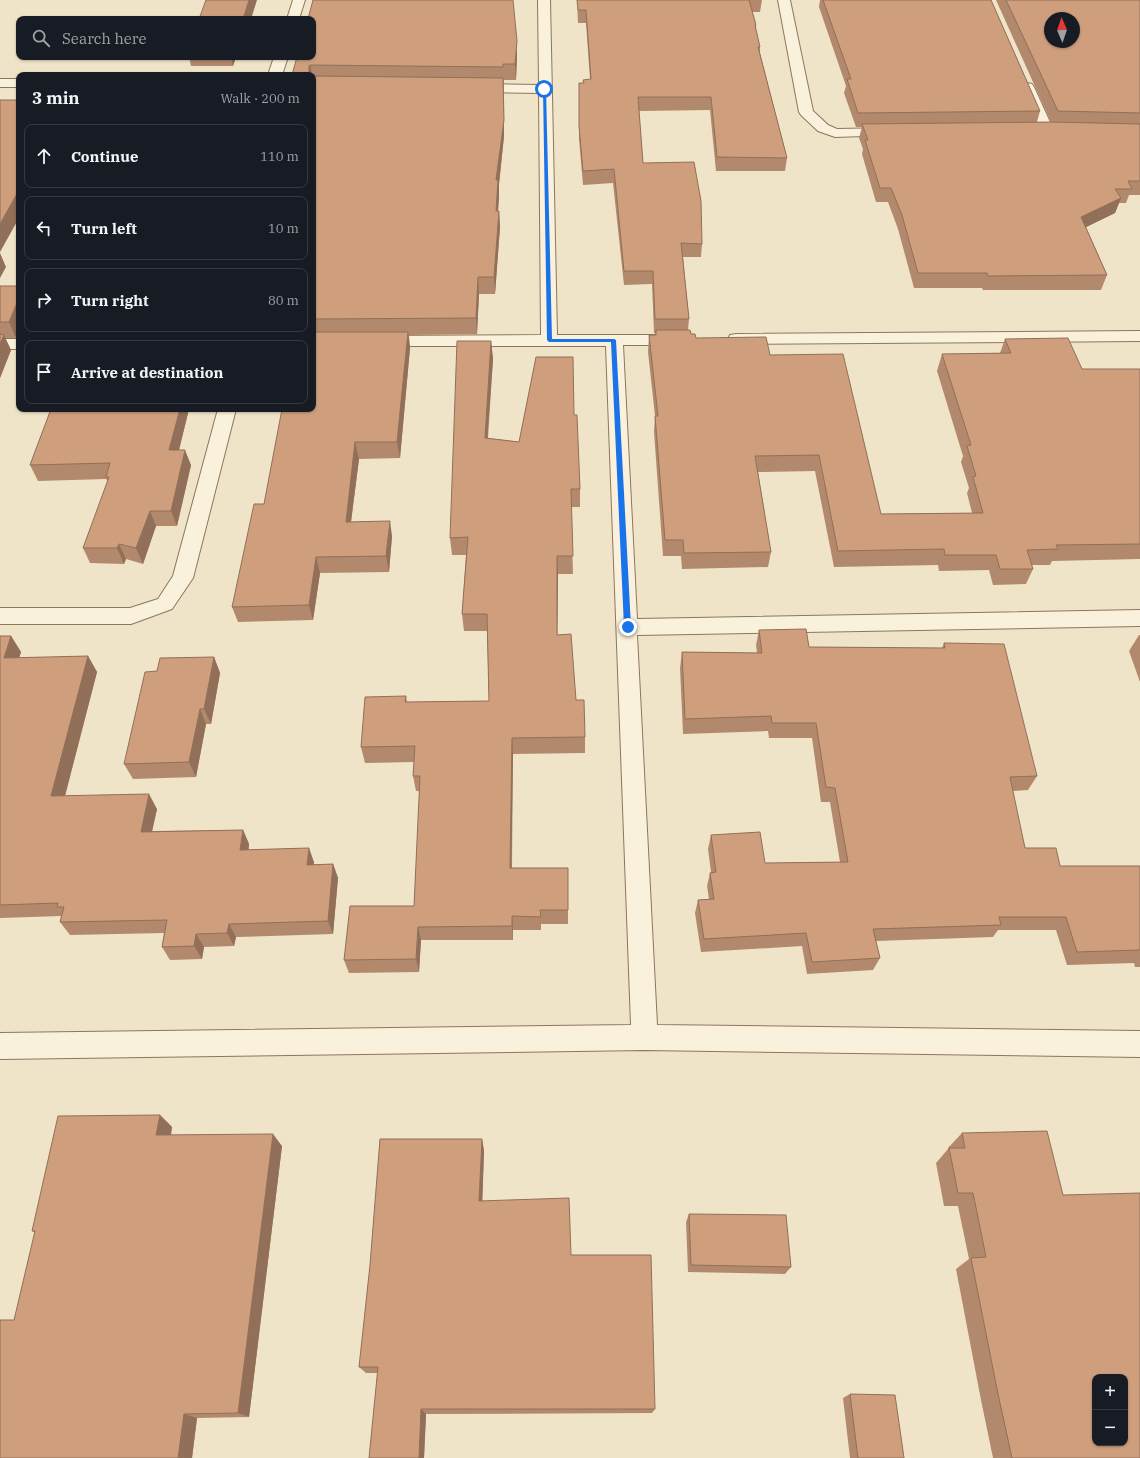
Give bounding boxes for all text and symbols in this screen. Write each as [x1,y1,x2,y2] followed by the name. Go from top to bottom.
[1044,12,1080,48] north arrow
[16,16,316,60] search box
[30,27,52,49] icon: search
[62,29,147,48] text: Search here
[535,80,553,98] route start
[32,87,80,109] text: 3 min
[221,90,300,107] text: Walk · 200 m
[33,145,55,167] icon: ahead
[71,147,138,166] text: Continue
[260,148,299,165] text: 110 m
[33,217,55,239] icon: left
[71,219,137,238] text: Turn left
[268,220,299,237] text: 10 m
[33,289,55,311] icon: right
[71,291,149,310] text: Turn right
[268,292,299,309] text: 80 m
[33,361,55,383] icon: arrive
[71,363,223,382] text: Arrive at destination
[619,618,637,636] route end
[1092,1374,1128,1446] map controls
[1092,1374,1128,1410] button: +
[1092,1410,1128,1446] button: −

